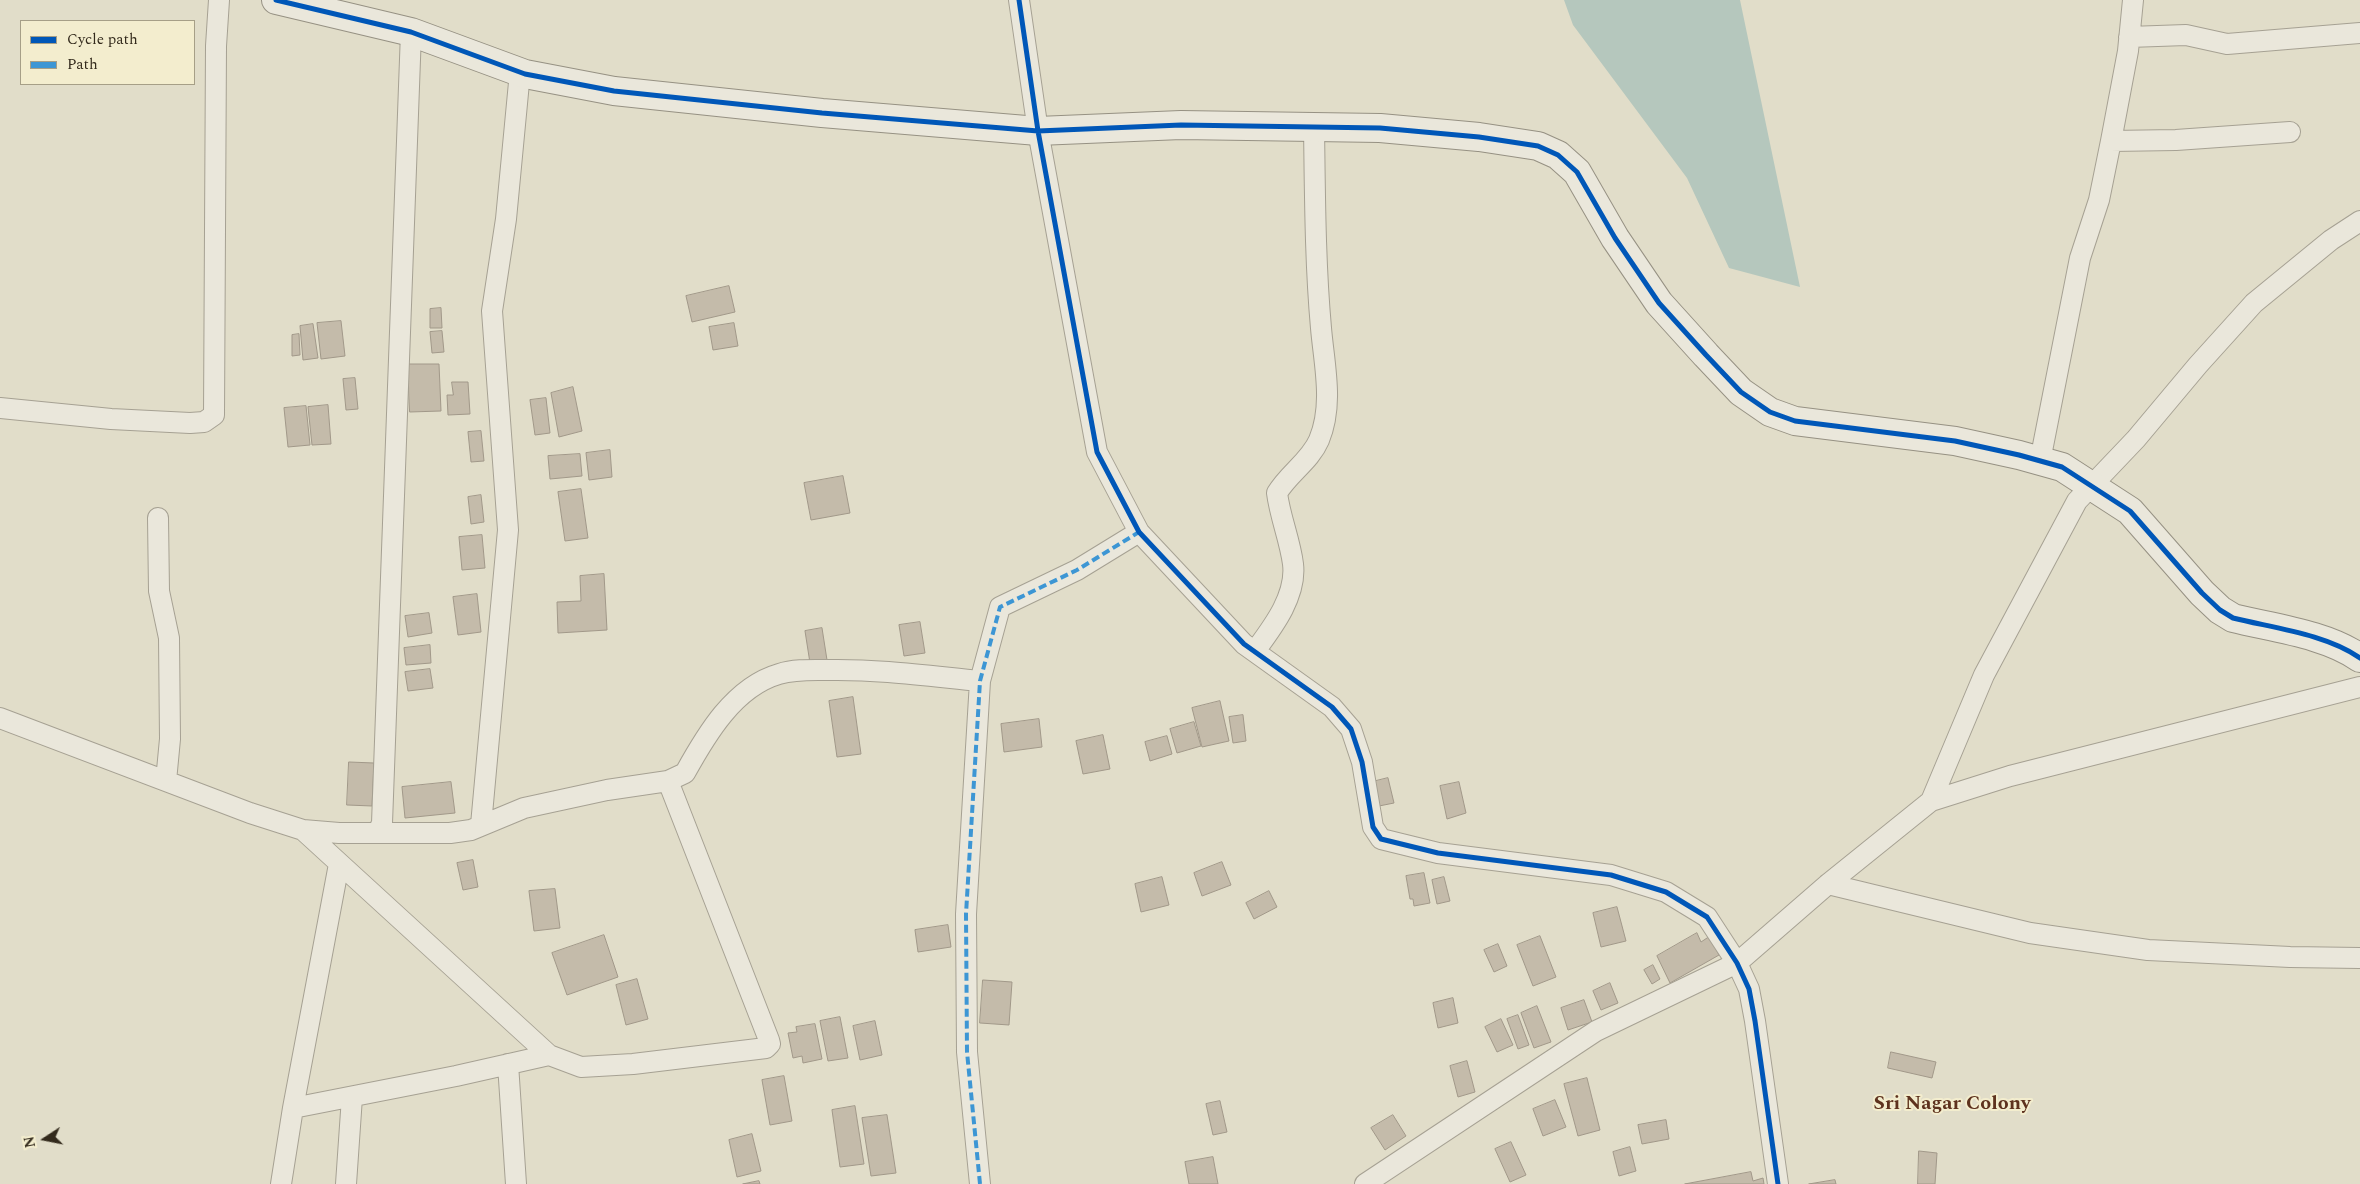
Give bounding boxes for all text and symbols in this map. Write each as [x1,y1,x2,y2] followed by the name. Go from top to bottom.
[20,20,195,85] legend
[67,28,138,51] text: Cycle path
[67,53,98,76] text: Path
[1873,1093,2031,1117] district label: Sri Nagar Colony
[20,1114,70,1164] north arrow
[18,1134,41,1150] text: N

